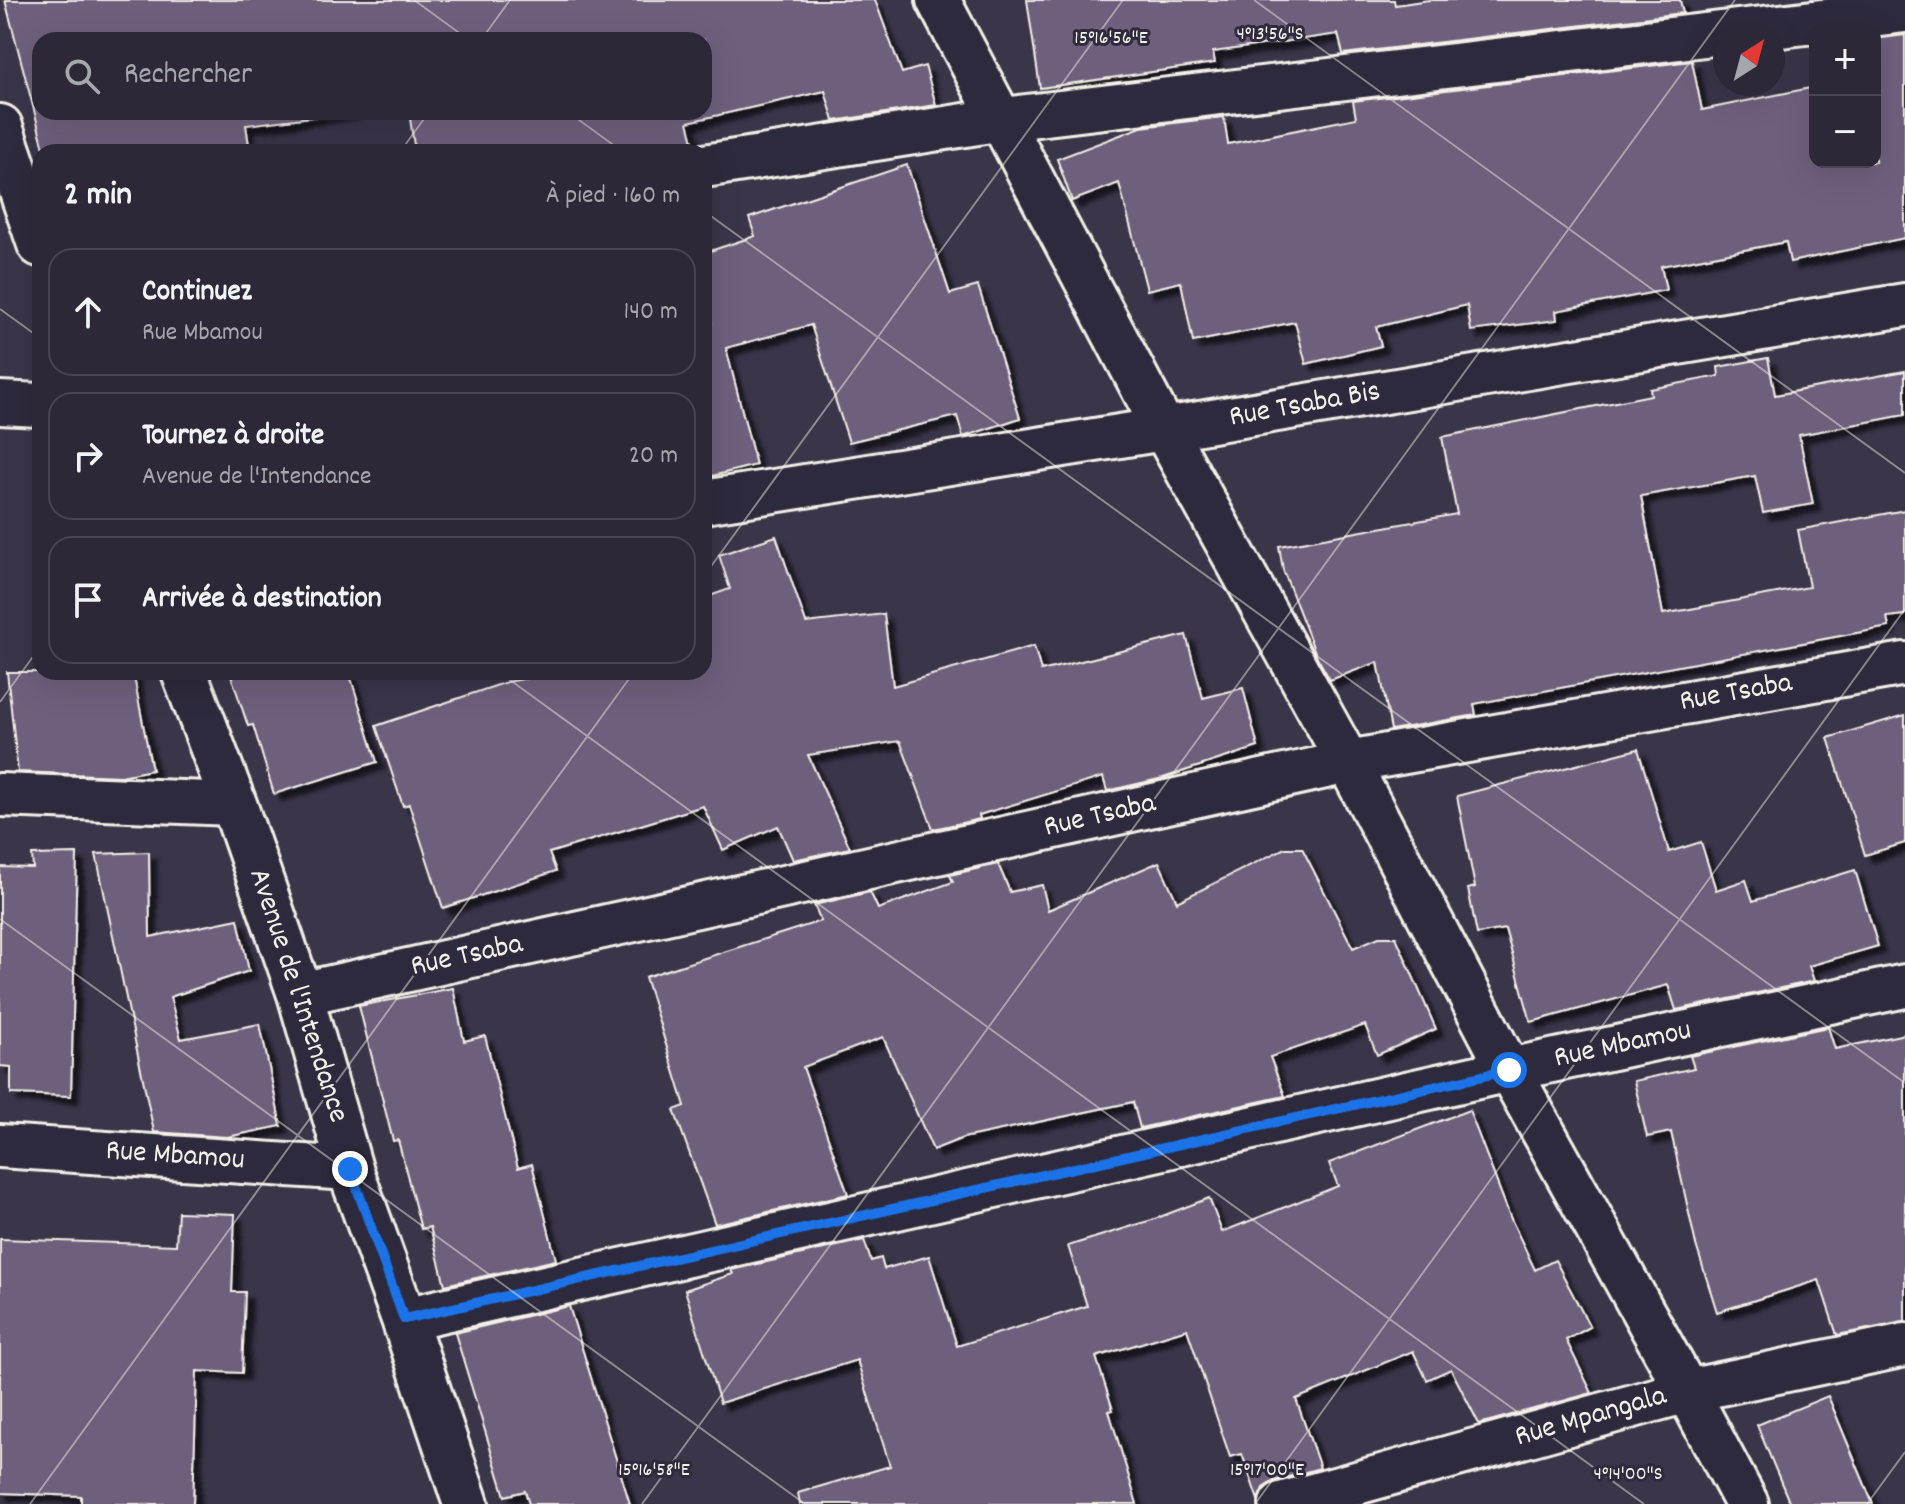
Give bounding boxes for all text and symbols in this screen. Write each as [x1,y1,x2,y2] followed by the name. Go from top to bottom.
[1237,21,1303,49] text: 4°13'56"S
[1713,24,1785,96] north arrow
[1809,24,1881,168] map controls
[1809,24,1881,96] button: +
[1074,25,1148,53] text: 15°16'56"E
[32,32,712,120] search box
[60,54,104,98] icon: search
[124,55,252,98] text: Rechercher
[1809,96,1881,168] button: −
[64,172,132,221] text: 2 min
[546,178,680,215] text: À pied · 160 m
[142,272,252,315] text: Continuez
[66,290,110,334] icon: ahead
[624,294,678,331] text: 140 m
[142,315,263,352] text: Rue Mbamou
[1226,372,1384,440] street label: Rue Tsaba Bis
[142,416,324,459] text: Tournez à droite
[66,434,110,478] icon: right
[629,438,678,475] text: 20 m
[142,459,371,496] text: Avenue de l'Intendance
[66,578,110,622] icon: arrive
[142,579,382,622] text: Arrivée à destination
[1676,663,1796,725] street label: Rue Tsaba
[1040,783,1161,851] street label: Rue Tsaba
[236,863,358,1129] street label: Avenue de l'Intendance
[407,924,528,990] street label: Rue Tsaba
[1550,1011,1696,1081] street label: Rue Mbamou
[1491,1052,1527,1088] route start
[104,1131,246,1183] street label: Rue Mbamou
[332,1151,368,1187] route end
[1510,1376,1672,1460] street label: Rue Mpangala
[618,1457,690,1485] text: 15°16'58"E
[1230,1457,1304,1485] text: 15°17'00"E
[1593,1461,1663,1489] text: 4°14'00"S

